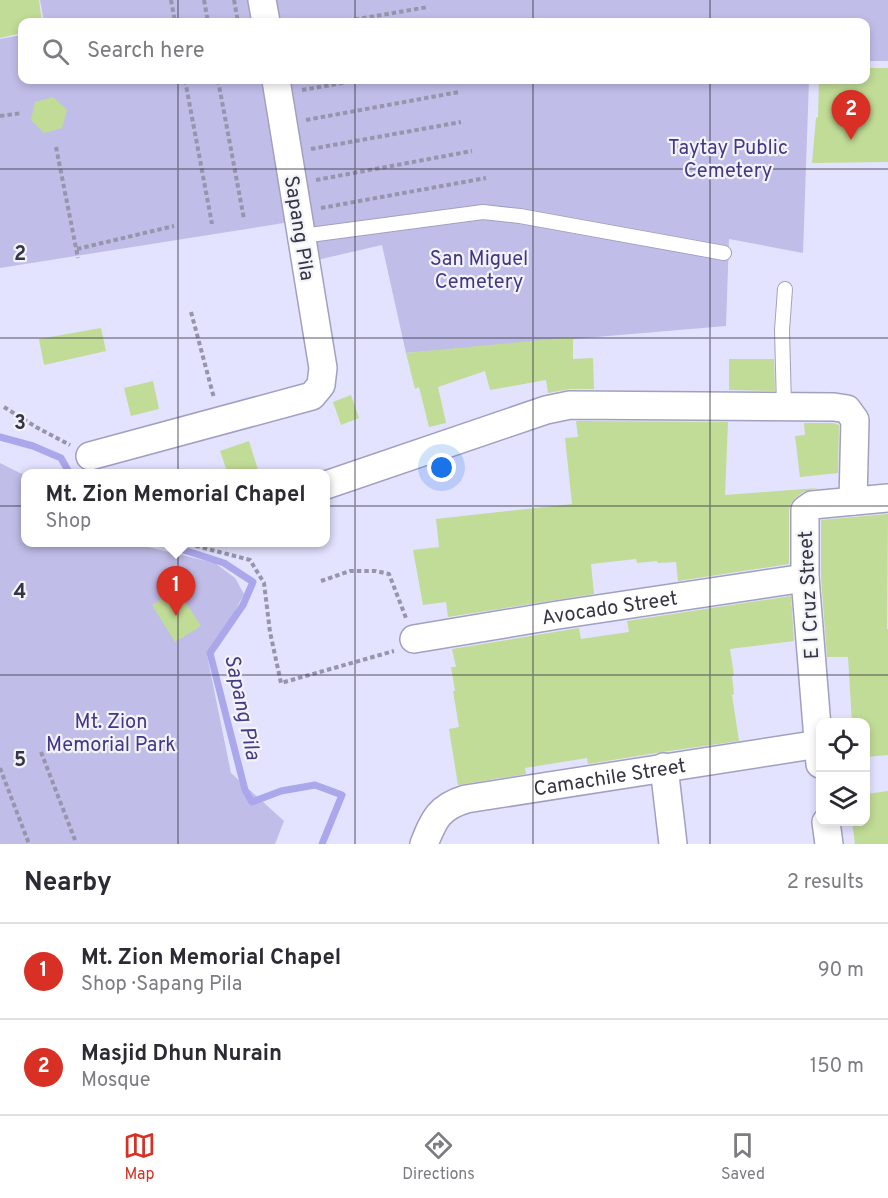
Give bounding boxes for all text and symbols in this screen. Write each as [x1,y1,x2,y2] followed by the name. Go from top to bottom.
[18,18,870,84] search box
[39,35,72,68] icon: search
[87,38,205,65] text: Search here
[832,90,870,140] pin: 2
[668,136,788,185] park label: Taytay Public Cemetery
[277,174,319,283] street label: Sapang Pila
[14,242,26,268] text: 2
[430,247,528,296] park label: San Miguel Cemetery
[14,411,26,437] text: 3
[427,453,456,482] your location
[21,469,330,547] popup
[45,482,306,509] text: Mt. Zion Memorial Chapel
[45,509,91,535] text: Shop
[794,530,826,660] street label: E I Cruz Street
[156,566,195,616] pin: 1
[14,580,26,606] text: 4
[540,586,679,633] street label: Avocado Street
[217,652,266,763] water label: Sapang Pila
[46,710,176,759] park label: Mt. Zion Memorial Park
[816,718,870,826] map controls
[816,718,870,772] button: locate
[14,748,26,774] text: 5
[532,754,688,803] street label: Camachile Street
[816,772,870,826] button: layers
[24,867,112,900] text: Nearby
[787,870,864,896] text: 2 results
[81,945,341,972] text: Mt. Zion Memorial Chapel
[40,958,48,984] text: 1
[818,958,864,984] text: 90 m
[81,972,242,998] text: Shop · Sapang Pila
[81,1041,282,1068] text: Masjid Dhun Nurain
[37,1054,50,1080] text: 2
[810,1054,864,1080] text: 150 m
[81,1068,150,1094] text: Mosque
[123,1129,156,1185] tab: Map
[402,1129,475,1185] tab: Directions
[721,1129,765,1185] tab: Saved

